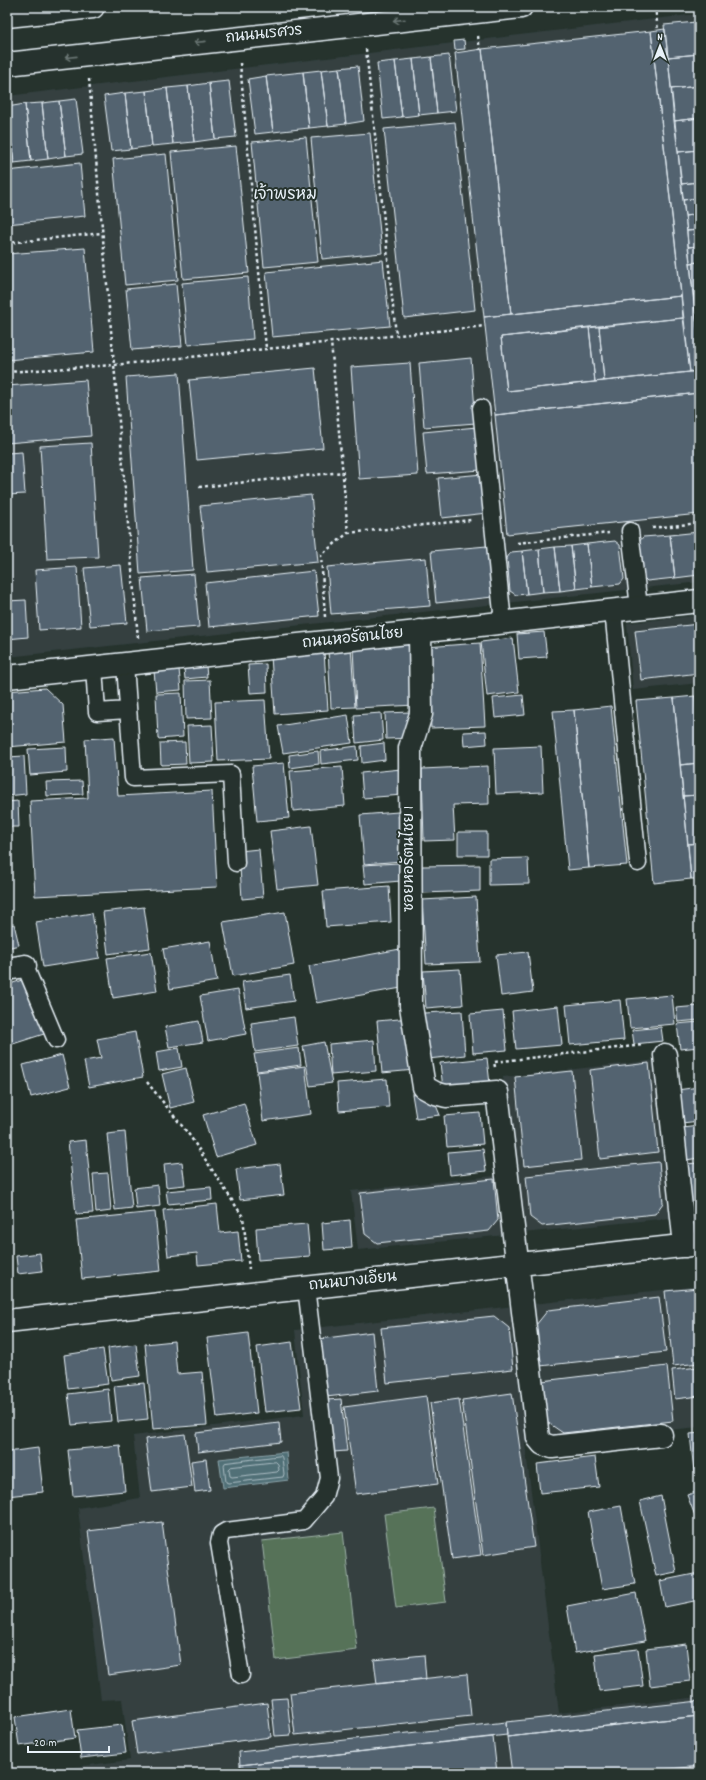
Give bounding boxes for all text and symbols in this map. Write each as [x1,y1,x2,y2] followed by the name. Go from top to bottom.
[393,17,406,24] one-way arrow
[224,20,304,50] street label: ถนนนเรศวร
[640,26,680,66] north arrow
[657,30,663,46] text: N
[194,39,207,46] one-way arrow
[65,53,78,60] one-way arrow
[253,183,317,207] district label: เจ้าพรหม
[301,622,405,655] street label: ถนนหอรัตนไชย
[398,806,421,912] street label: ซอยหอรัตนไชย 1
[308,1266,398,1298] street label: ถนนบางเอียน
[28,1728,109,1754] scale bar
[34,1735,57,1752] text: 20 m

